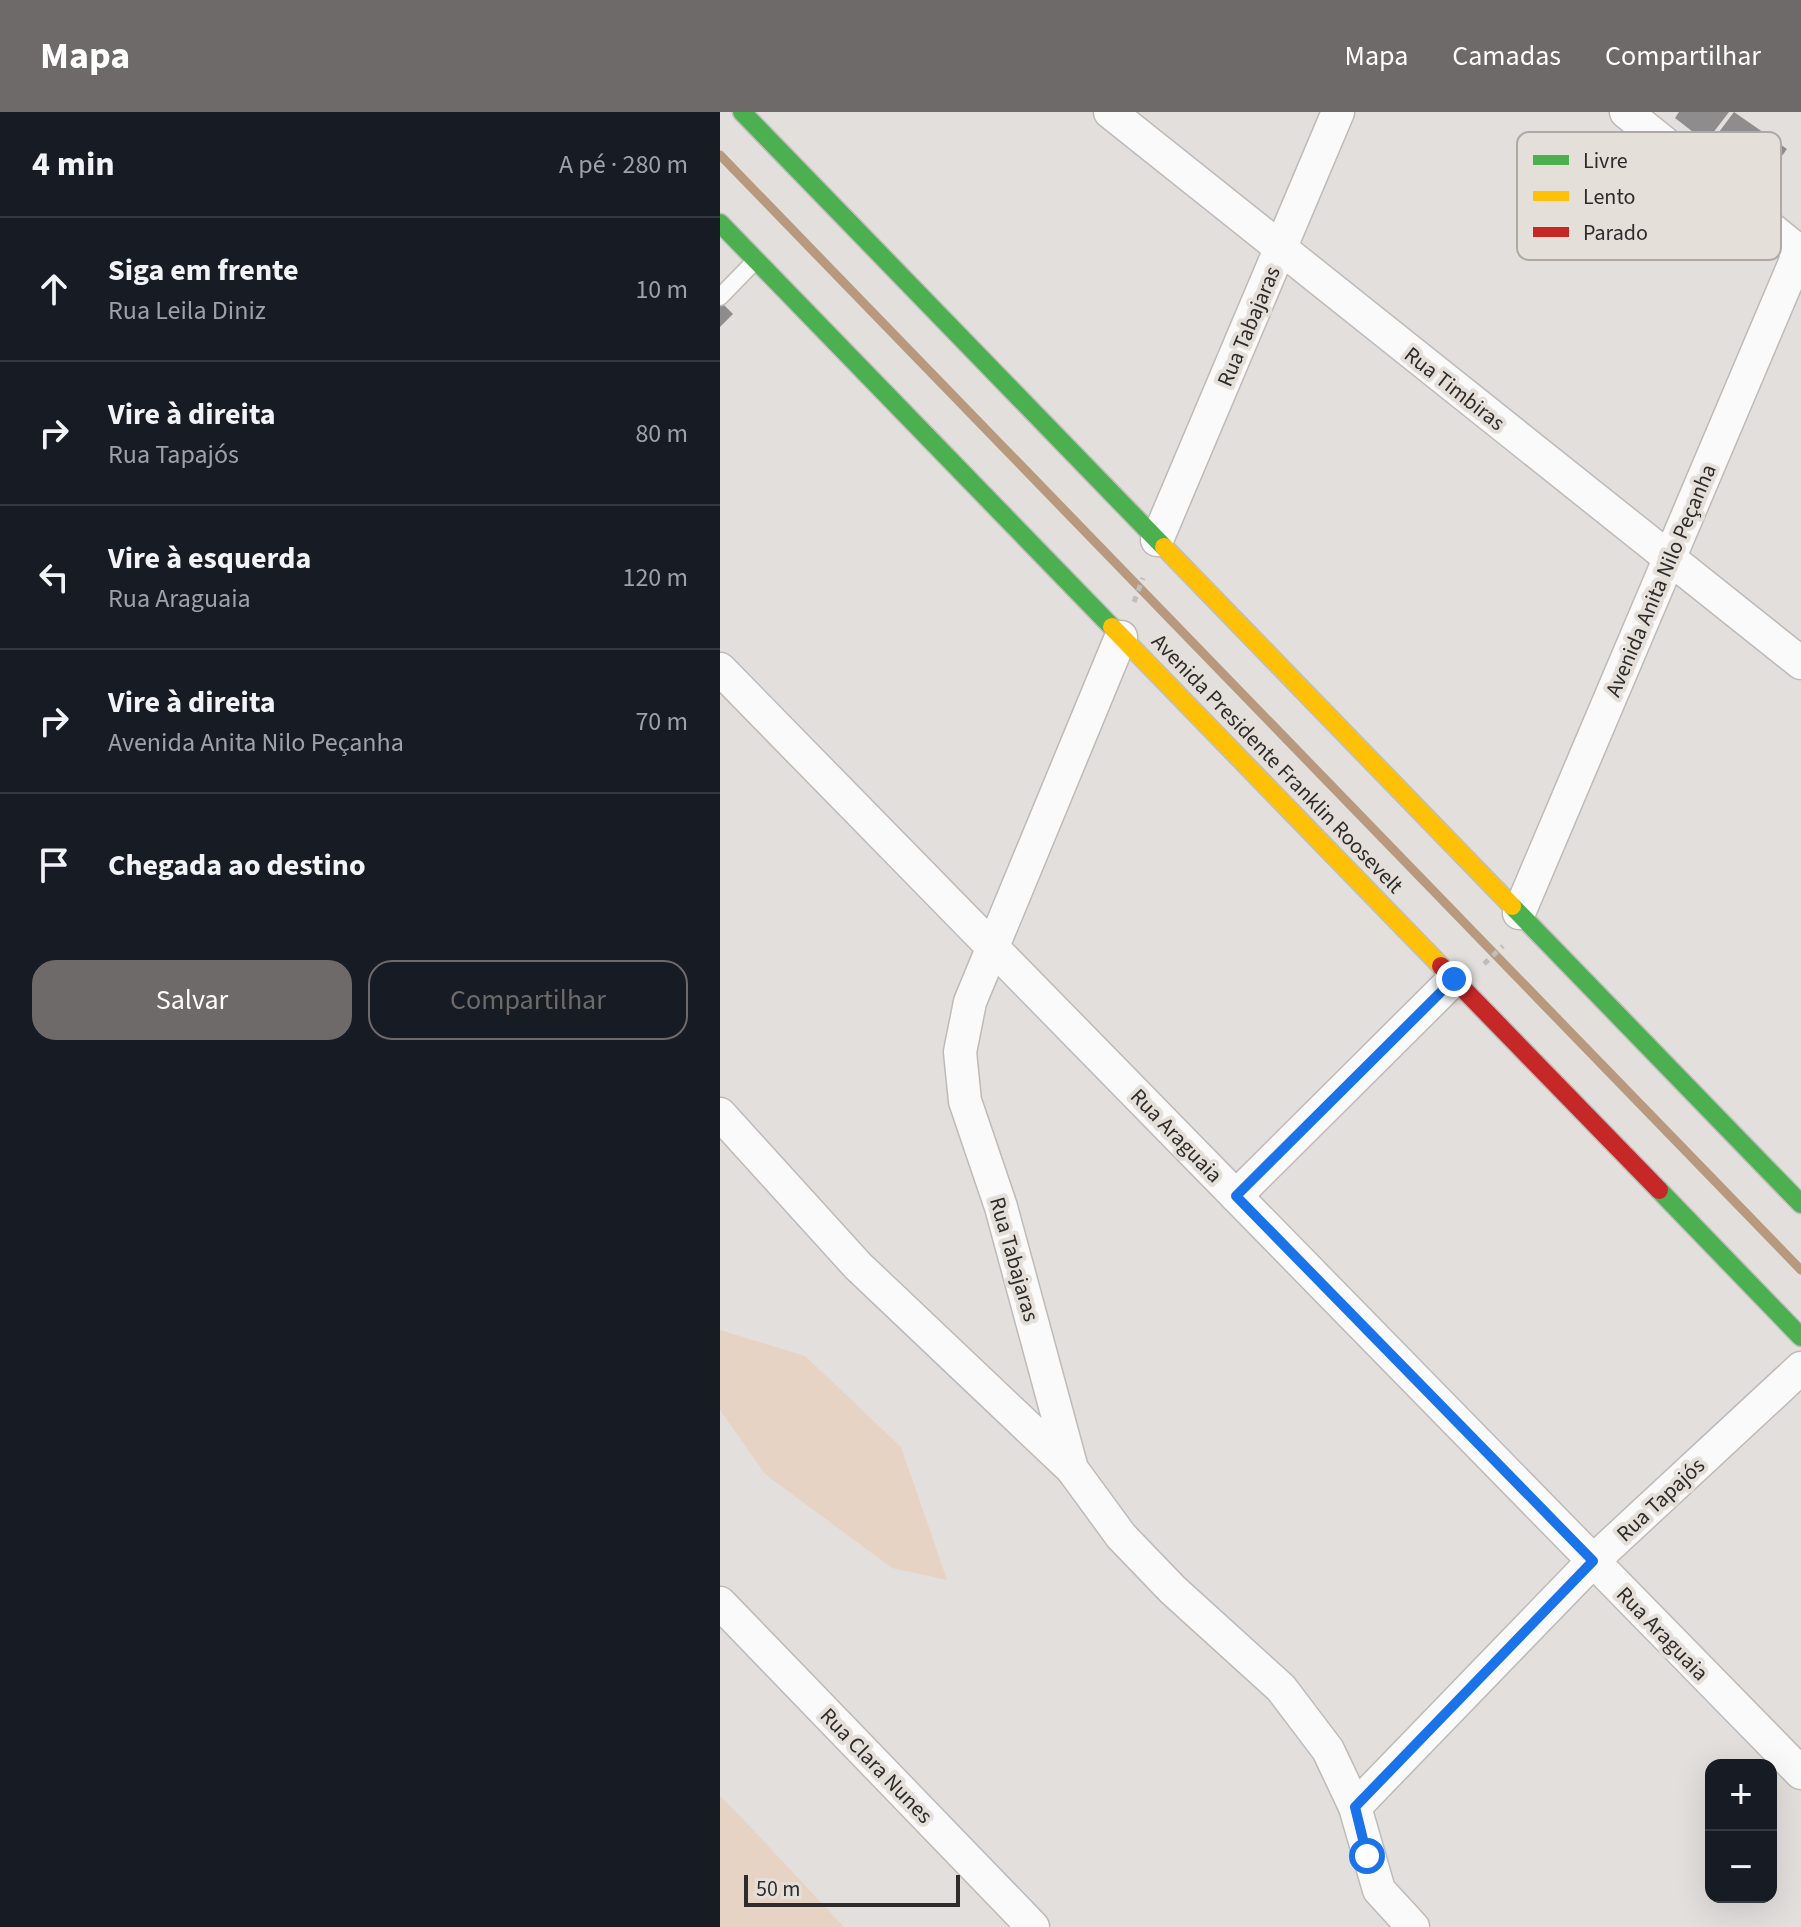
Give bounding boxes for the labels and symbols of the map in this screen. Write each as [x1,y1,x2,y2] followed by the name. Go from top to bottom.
[1517,132,1781,260] legend
[1583,145,1628,177] text: Livre
[1583,181,1635,213] text: Lento
[1583,217,1648,249] text: Parado
[1209,261,1289,392] street label: Rua Tabajaras
[1397,339,1512,438] street label: Rua Timbiras
[1597,459,1725,702] street label: Avenida Anita Nilo Peçanha
[1144,626,1411,901] street label: Avenida Presidente Franklin Roosevelt
[1436,961,1472,997] route end
[1123,1081,1230,1190] street label: Rua Araguaia
[981,1193,1047,1325] street label: Rua Tabajaras
[1609,1450,1712,1549] street label: Rua Tapajós
[1609,1579,1716,1688] street label: Rua Araguaia
[813,1701,940,1831] street label: Rua Clara Nunes
[1349,1838,1385,1874] route start
[744,1871,960,1907] scale bar

